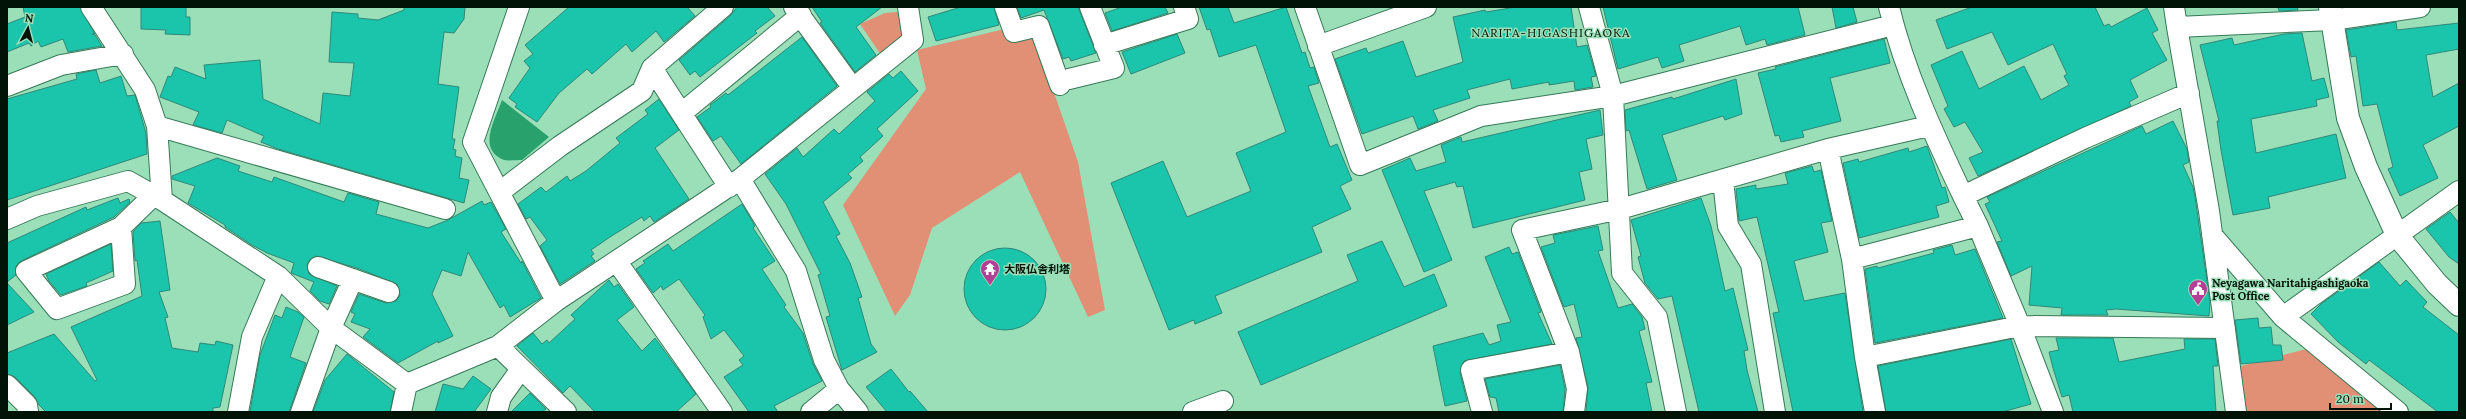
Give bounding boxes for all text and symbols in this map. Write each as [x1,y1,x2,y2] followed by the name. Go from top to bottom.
[8,8,48,48] north arrow
[24,11,35,26] text: N
[1471,25,1631,40] district label: NARITA-HIGASHIGAOKA
[979,258,1001,286] temple icon: 大阪仏舎利塔
[1004,262,1070,276] place label: 大阪仏舎利塔
[2212,276,2369,303] place label: Neyagawa Naritahigashigaoka Post Office
[2187,278,2209,306] public building icon: Neyagawa Naritahigashigaoka Post Office
[2330,385,2391,411] scale bar
[2336,391,2364,406] text: 20 m

